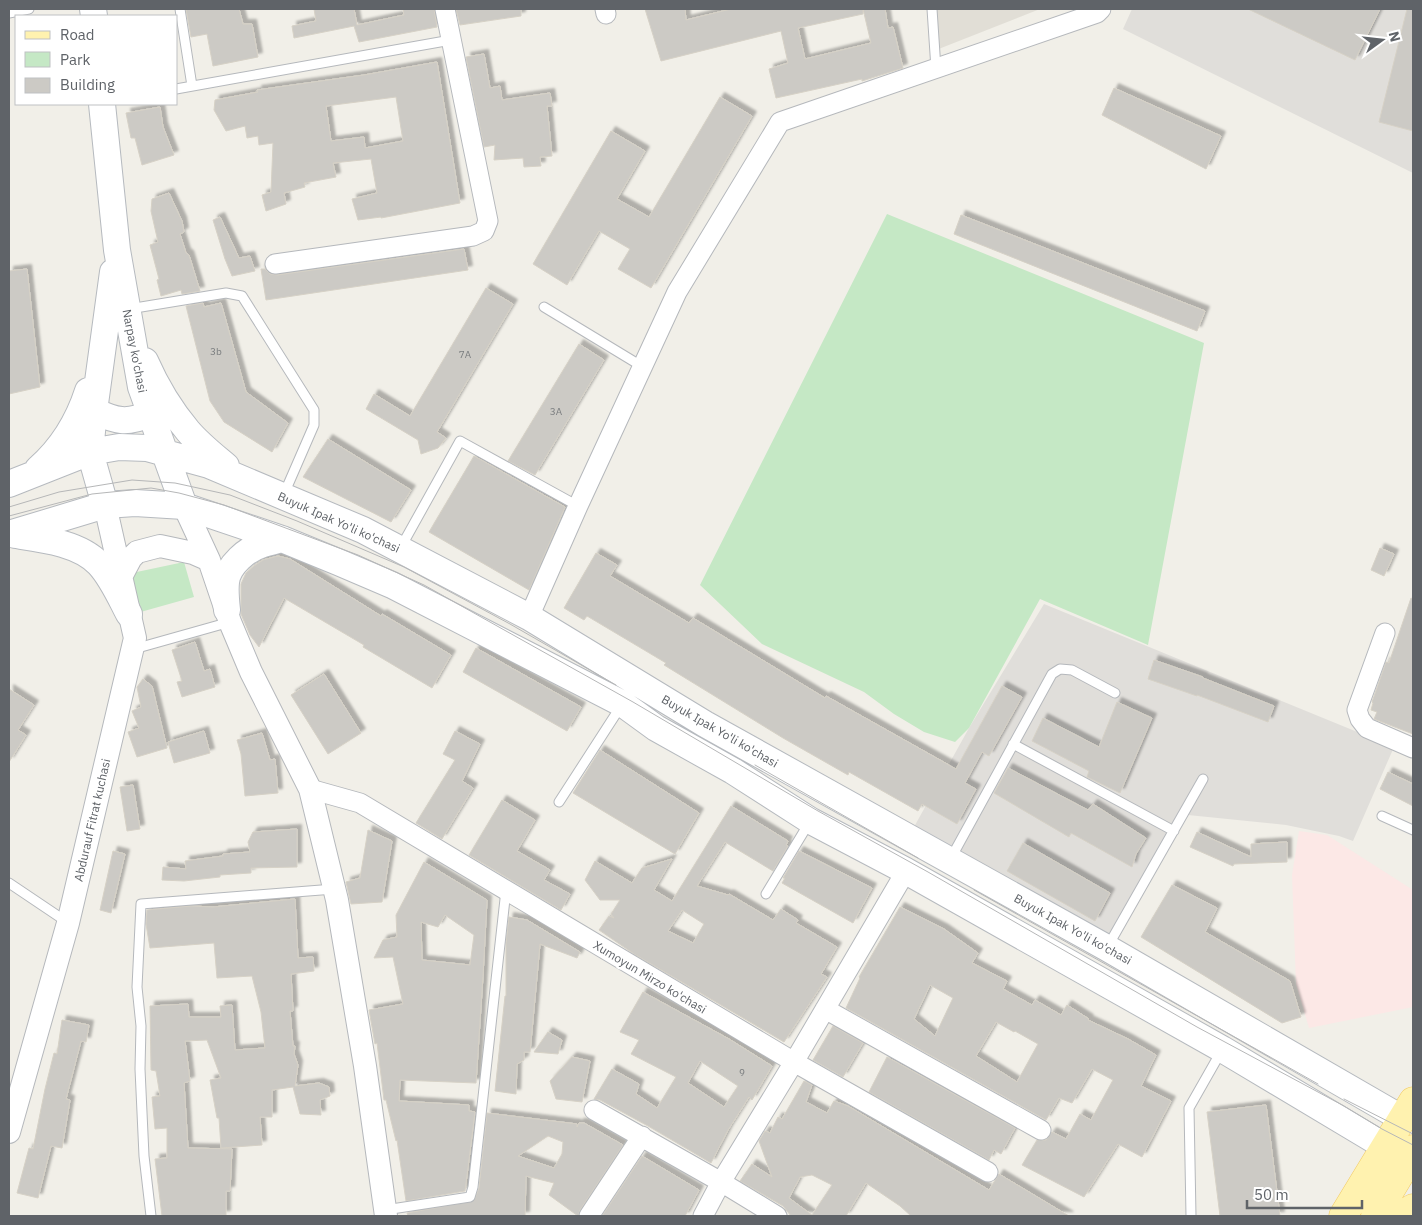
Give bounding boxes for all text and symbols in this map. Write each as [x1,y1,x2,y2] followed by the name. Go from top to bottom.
[15,15,178,105] legend
[1357,15,1407,65] north arrow
[60,25,95,44] text: Road
[1385,29,1405,44] text: N
[60,50,90,69] text: Park
[60,75,115,94] text: Building
[120,308,150,394] street label: Narpay ko'chasi
[210,345,222,358] house number: 3b
[459,348,472,361] house number: 7A
[550,405,563,418] house number: 3A
[276,488,402,556] street label: Buyuk Ipak Yo'li ko'chasi
[659,691,781,771] street label: Buyuk Ipak Yo'li ko'chasi
[71,757,113,883] street label: Abdurauf Fitrat kuchasi
[1012,890,1134,968] street label: Buyuk Ipak Yo'li ko'chasi
[591,937,709,1017] street label: Xumoyun Mirzo ko'chasi
[739,1066,745,1079] house number: 9
[1247,1178,1362,1210] scale bar
[1254,1185,1289,1204] text: 50 m

